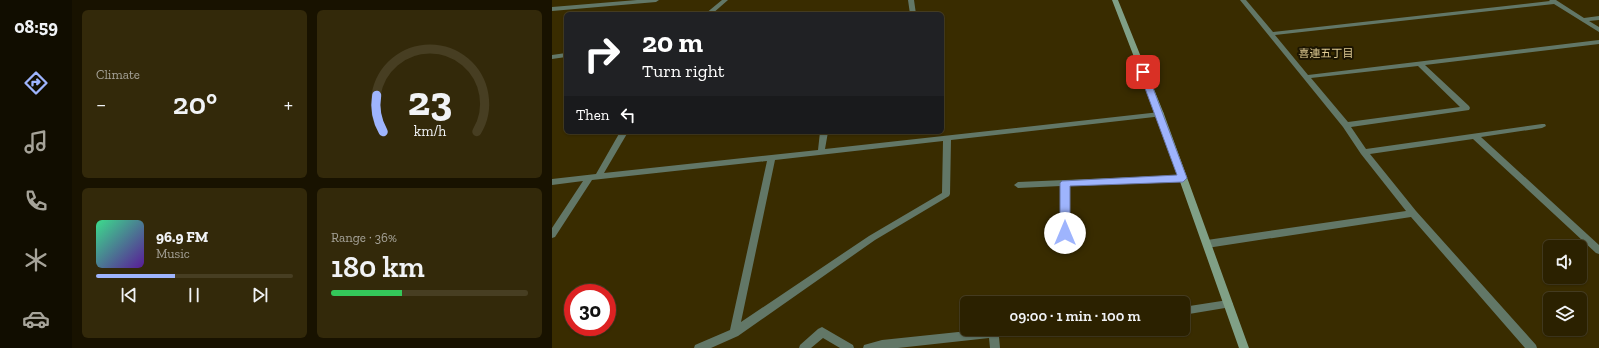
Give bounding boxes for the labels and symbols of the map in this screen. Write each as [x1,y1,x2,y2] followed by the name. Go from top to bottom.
[1299,47,1354,60] district label: 喜連五丁目
[1126,55,1160,89] pin
[1044,212,1086,254] position arrow
[564,284,616,336] speed limit sign: 30

